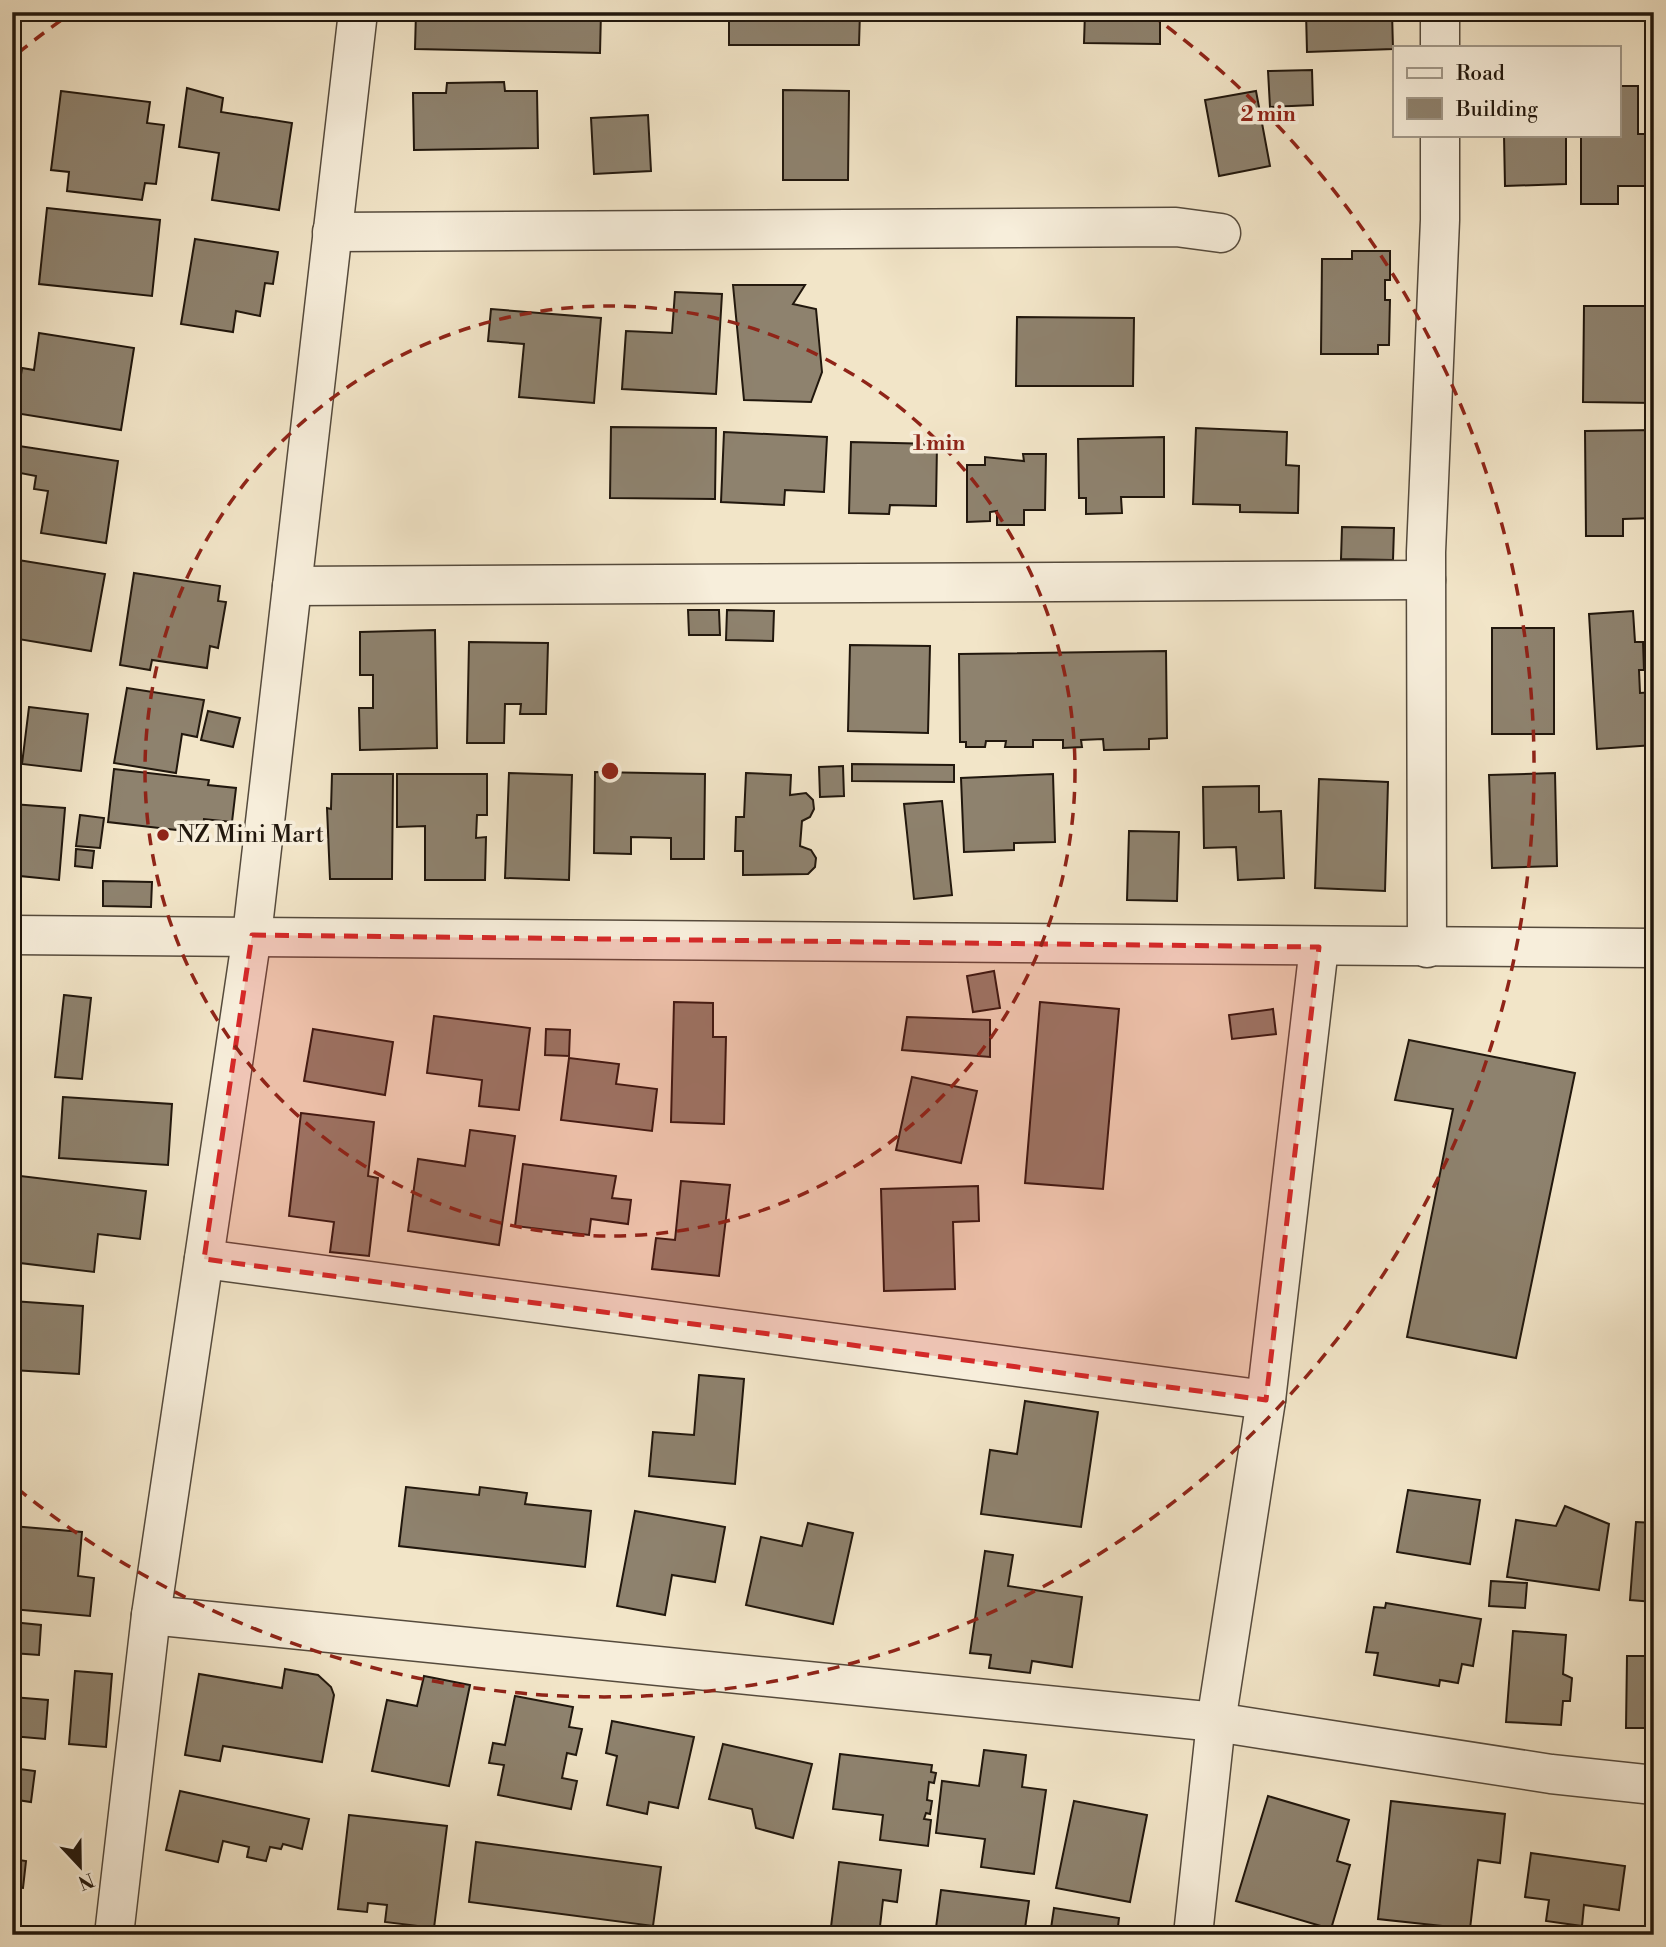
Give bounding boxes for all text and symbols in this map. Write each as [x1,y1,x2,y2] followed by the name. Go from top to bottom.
[1393,46,1620,136] legend
[1456,61,1505,87] text: Road
[1455,97,1538,123] text: Building
[1240,102,1296,128] text: 2 min
[913,431,965,457] text: 1 min
[598,759,622,783] centre of rings
[177,820,325,850] place label: NZ Mini Mart
[155,827,171,843] marker: NZ Mini Mart
[46,1832,116,1902] north arrow
[75,1867,97,1895] text: N

